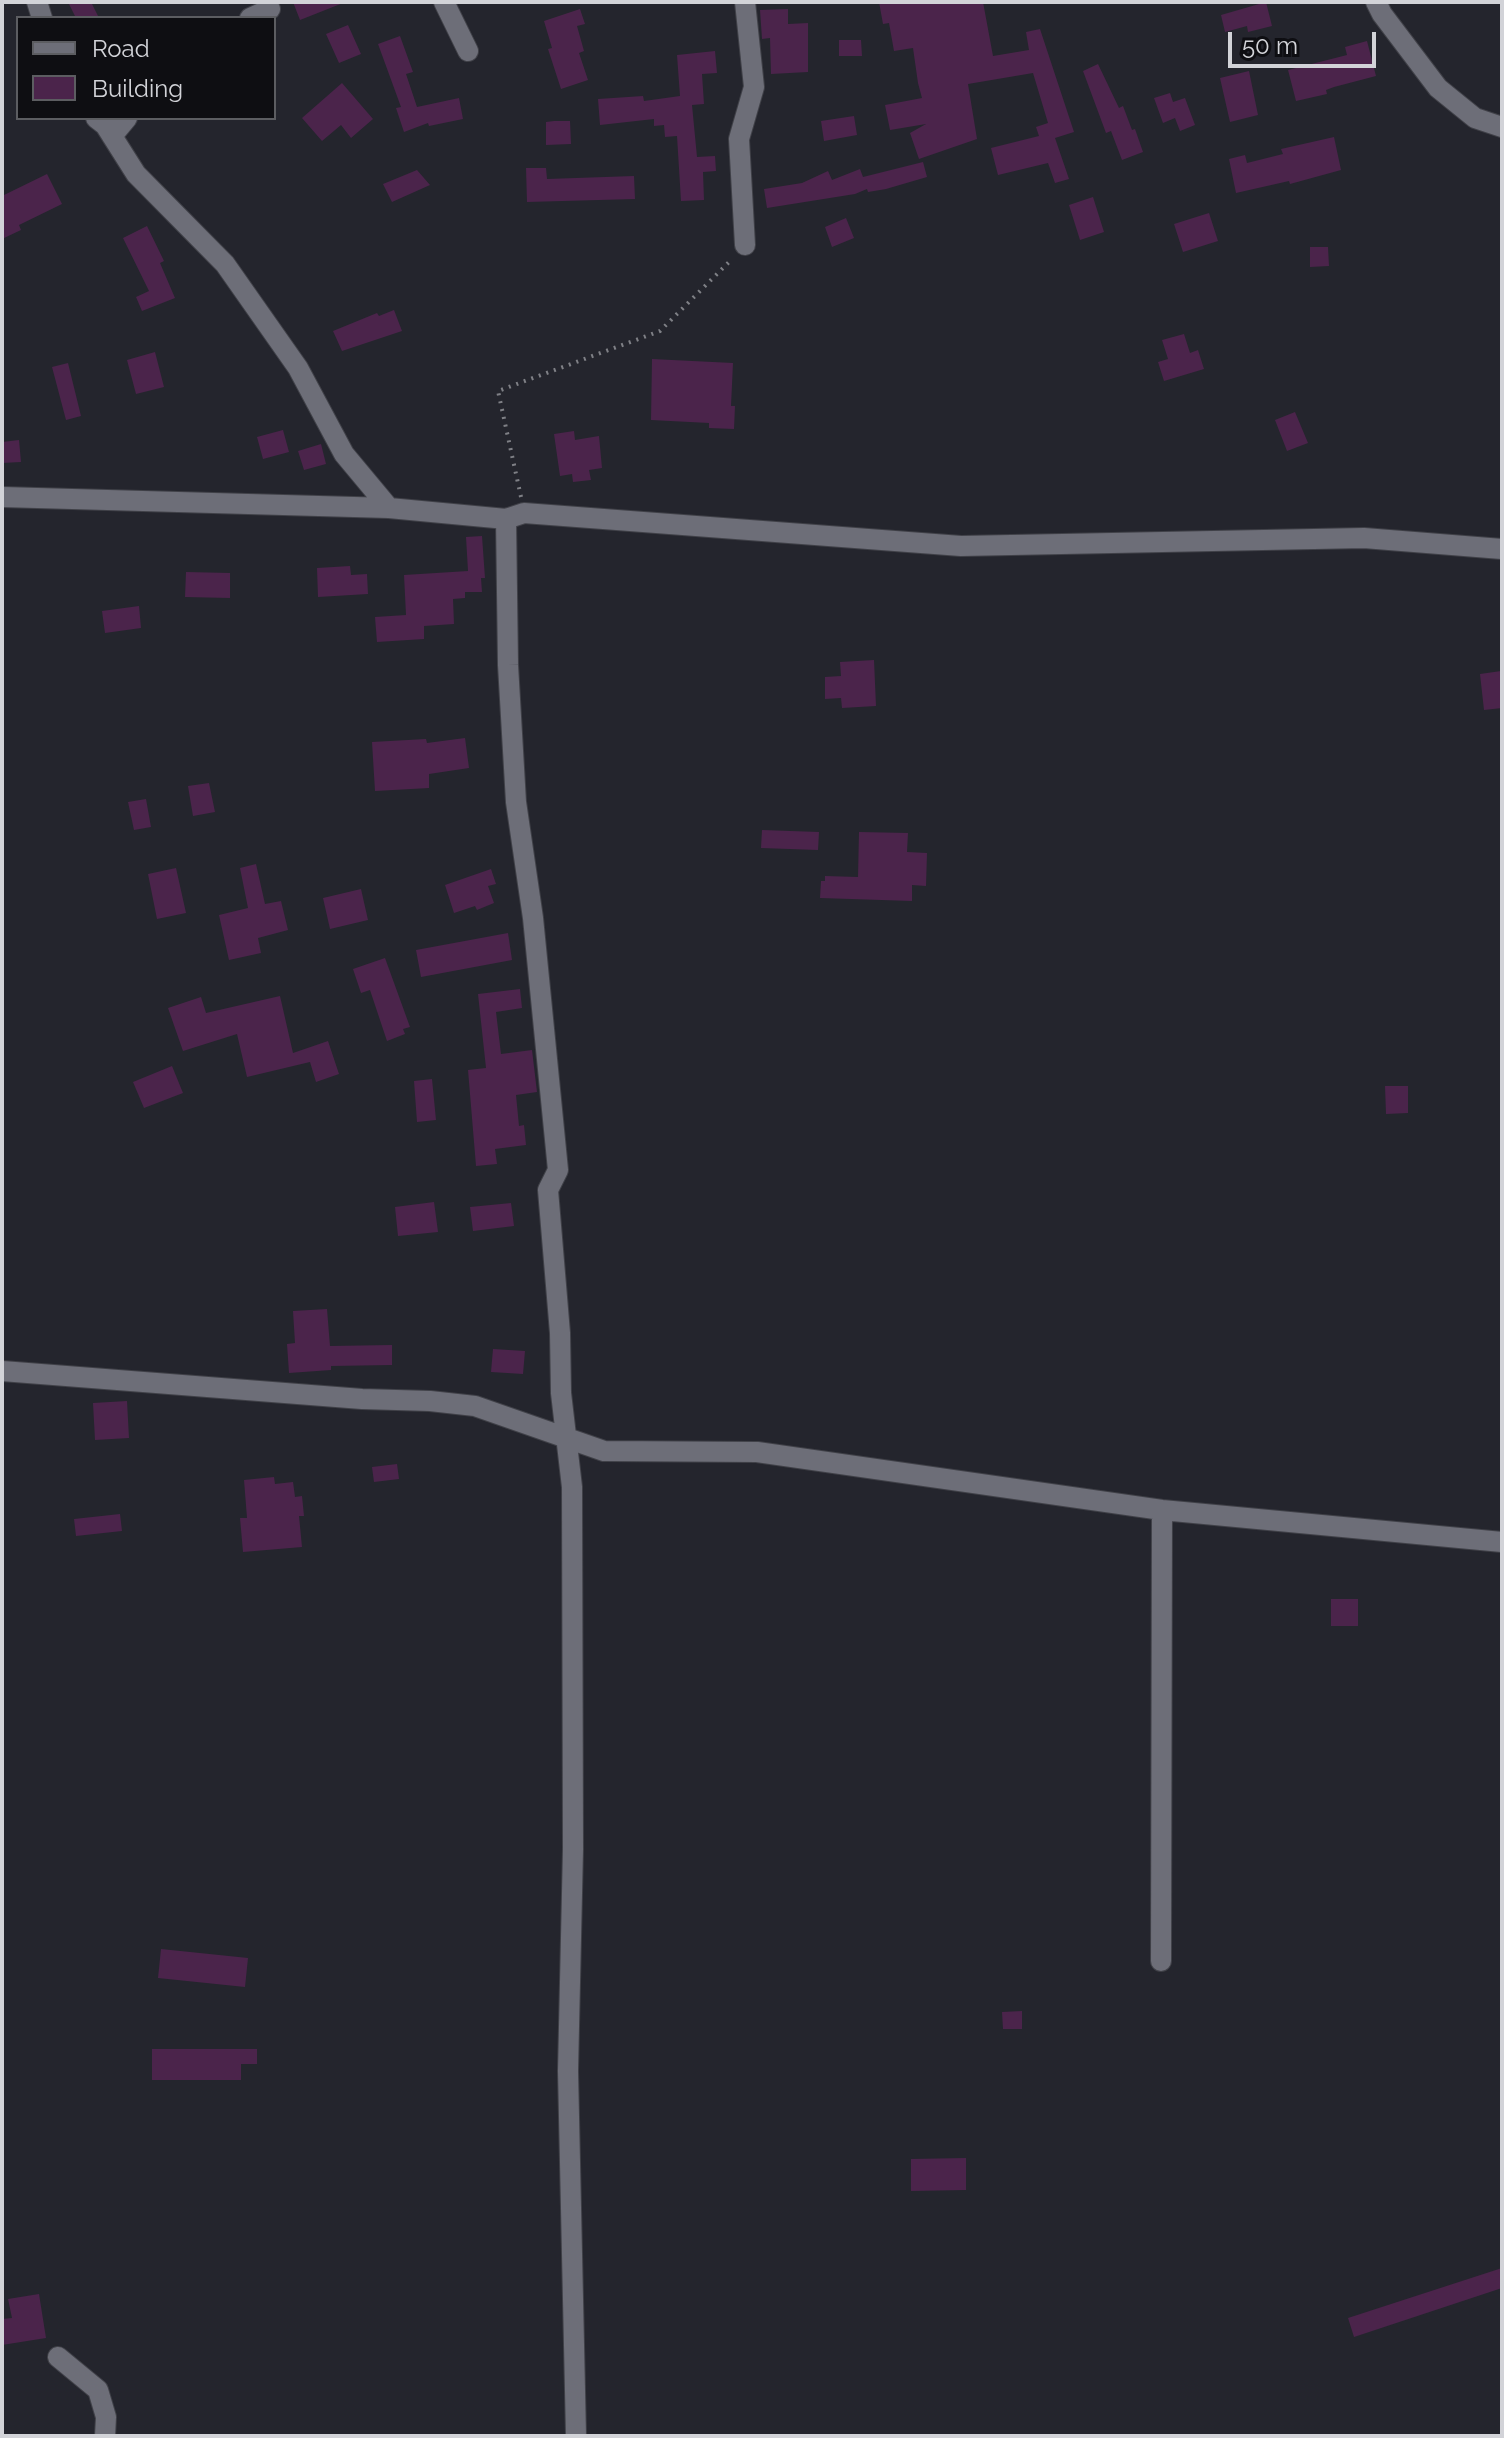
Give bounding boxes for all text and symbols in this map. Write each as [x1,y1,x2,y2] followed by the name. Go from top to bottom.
[16,16,276,120] legend
[1232,16,1380,66] scale bar
[1242,31,1298,60] text: 50 m
[92,34,150,63] text: Road
[92,74,183,103] text: Building

